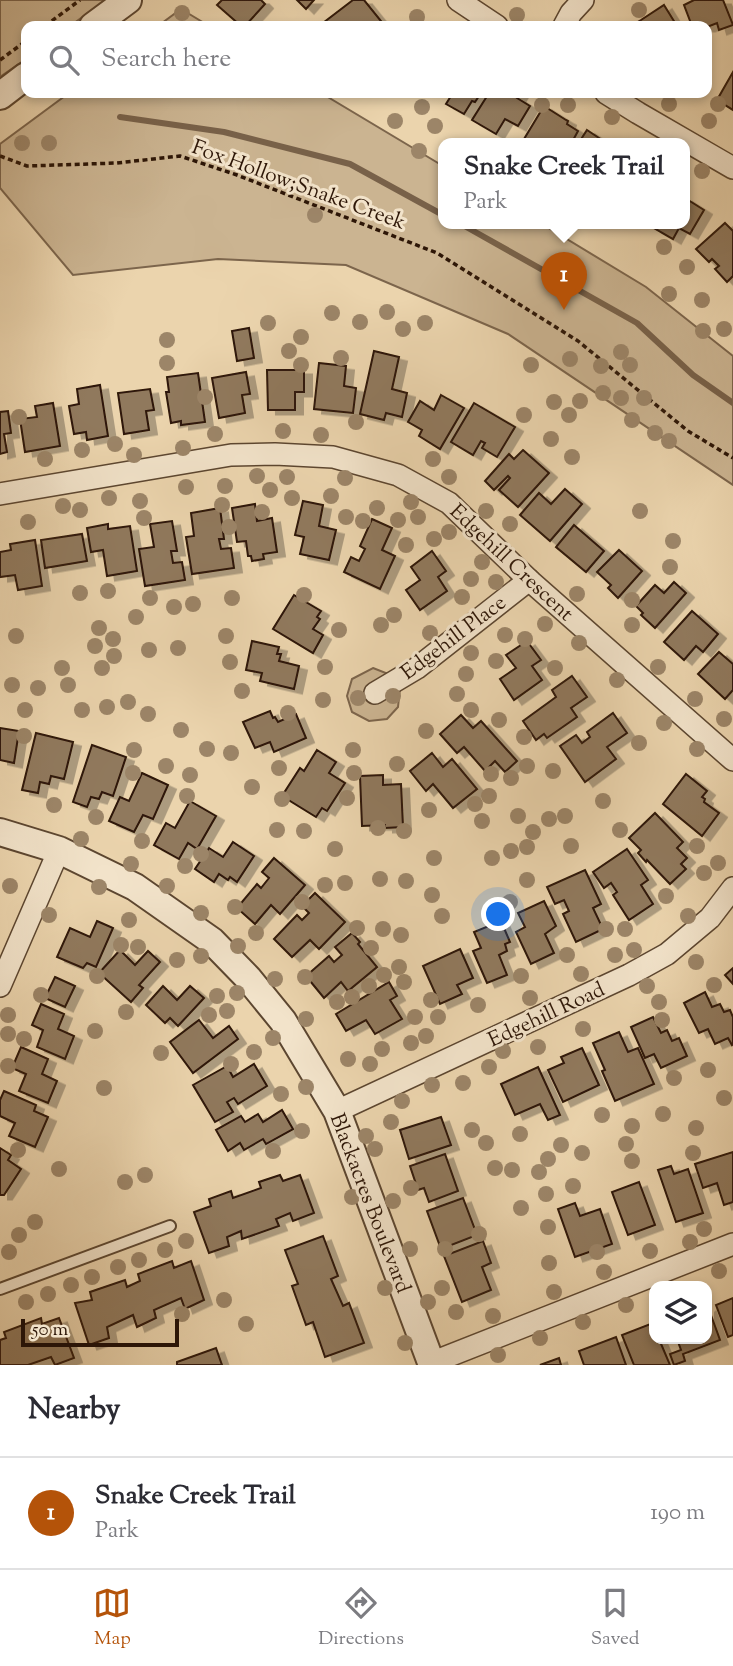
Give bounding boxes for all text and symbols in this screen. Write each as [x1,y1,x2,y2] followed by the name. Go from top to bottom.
[21,21,712,98] search box
[45,41,83,79] icon: search
[101,41,231,78] text: Search here
[187,133,410,239] street label: Fox Hollow;Snake Creek
[438,138,690,229] popup
[464,149,664,186] text: Snake Creek Trail
[464,186,508,219] text: Park
[541,252,587,310] pin: 1
[442,498,579,629] street label: Edgehill Crescent
[395,589,513,688] street label: Edgehill Place
[481,897,515,931] your location
[483,976,610,1056] street label: Edgehill Road
[321,1109,417,1298] street label: Blackacres Boulevard
[649,1281,712,1344] map controls
[649,1281,712,1344] button: layers
[21,1316,178,1348] scale bar
[32,1317,68,1344] text: 50 m
[28,1389,120,1432] text: Nearby
[95,1478,296,1515] text: Snake Creek Trail
[47,1497,55,1530] text: 1
[650,1497,705,1530] text: 190 m
[95,1515,139,1548] text: Park
[93,1584,131,1653] tab: Map
[318,1584,404,1653] tab: Directions
[591,1584,640,1653] tab: Saved

